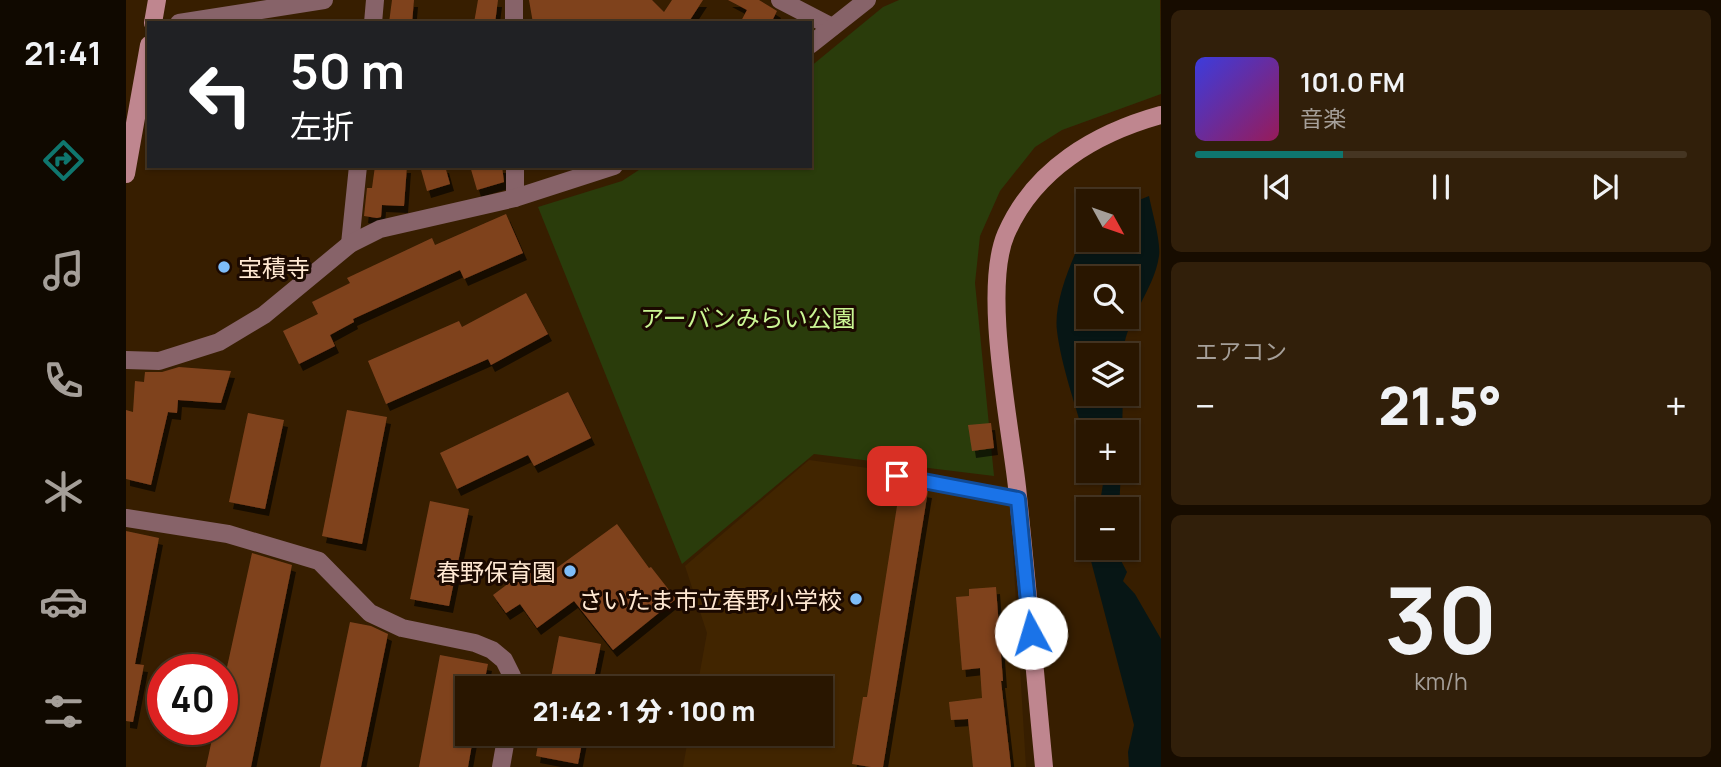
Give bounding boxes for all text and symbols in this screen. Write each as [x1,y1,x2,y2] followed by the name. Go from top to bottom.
[24,31,102,75] text: 21:41
[290,37,405,104] text: 50 m
[175,49,266,140] icon: left
[1300,64,1405,100] text: 101.0 FM
[1300,102,1346,134] text: 音楽
[290,104,354,148] text: 左折
[39,136,88,185] icon: directions
[1258,168,1296,206] icon: previous
[1422,168,1460,206] icon: pause
[1586,168,1624,206] icon: next
[1076,189,1139,252] north arrow
[1076,189,1139,560] map controls
[39,246,88,295] icon: music
[238,251,310,284] place label: 宝積寺
[216,259,232,275] marker: 宝積寺
[1076,266,1139,329] button: search
[640,301,856,334] park label: アーバンみらい公園
[1195,335,1287,367] text: エアコン
[1076,343,1139,406] button: layers
[39,356,88,405] icon: phone
[1379,370,1502,441] text: 21.5°
[1195,379,1216,431] text: −
[1665,379,1687,431] text: +
[1076,420,1139,483] button: +
[867,446,927,506] pin
[878,457,916,495] icon: arrive
[39,467,88,516] icon: climate
[1076,497,1139,560] button: −
[436,555,556,588] place label: 春野保育園
[1385,557,1497,681] text: 30
[562,563,578,579] marker: 春野保育園
[39,577,88,626] icon: car
[579,583,842,616] place label: さいたま市立春野小学校
[848,591,864,607] marker: さいたま市立春野小学校
[994,596,1068,670] position arrow
[147,654,238,745] speed limit sign: 40
[1414,665,1468,697] text: km/h
[39,687,88,736] icon: filters
[533,693,755,729] text: 21:42 · 1 分 · 100 m

